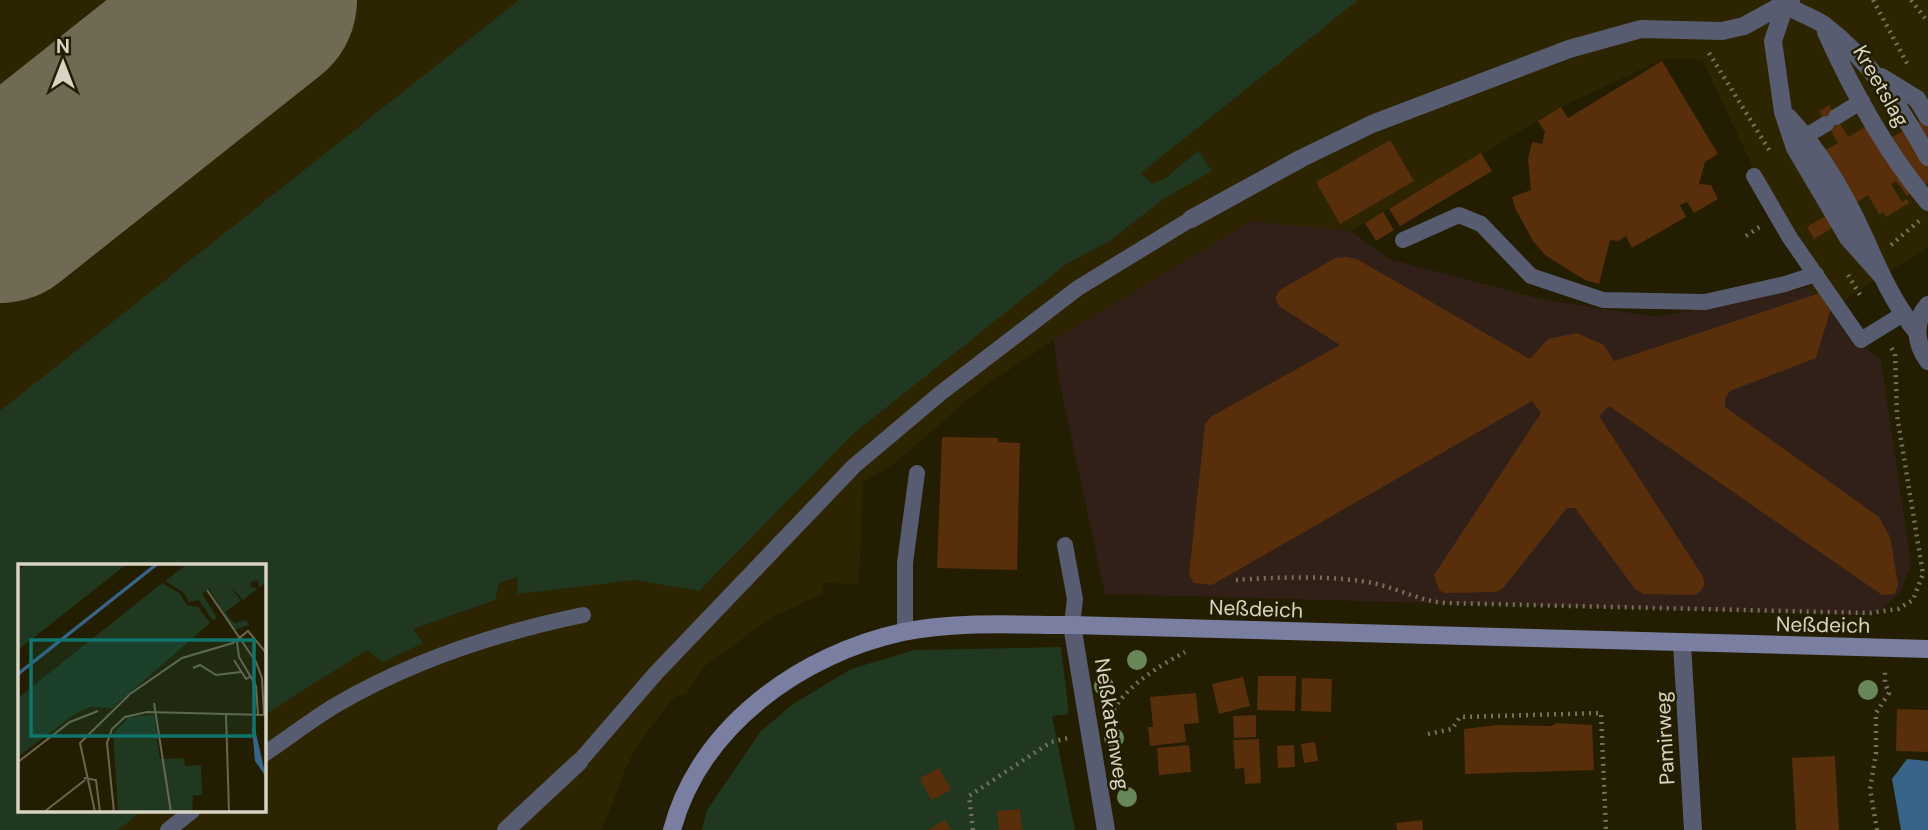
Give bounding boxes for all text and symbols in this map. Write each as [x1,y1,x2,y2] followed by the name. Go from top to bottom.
[28,28,98,98] north arrow
[56,34,70,59] text: N
[1846,40,1916,132] street label: Kreetslag
[18,564,266,812] inset map
[1208,593,1304,625] street label: Neßdeich
[1776,610,1870,640] street label: Neßdeich
[1088,656,1136,792] street label: Neßkatenweg
[1649,690,1681,786] street label: Pamirweg

